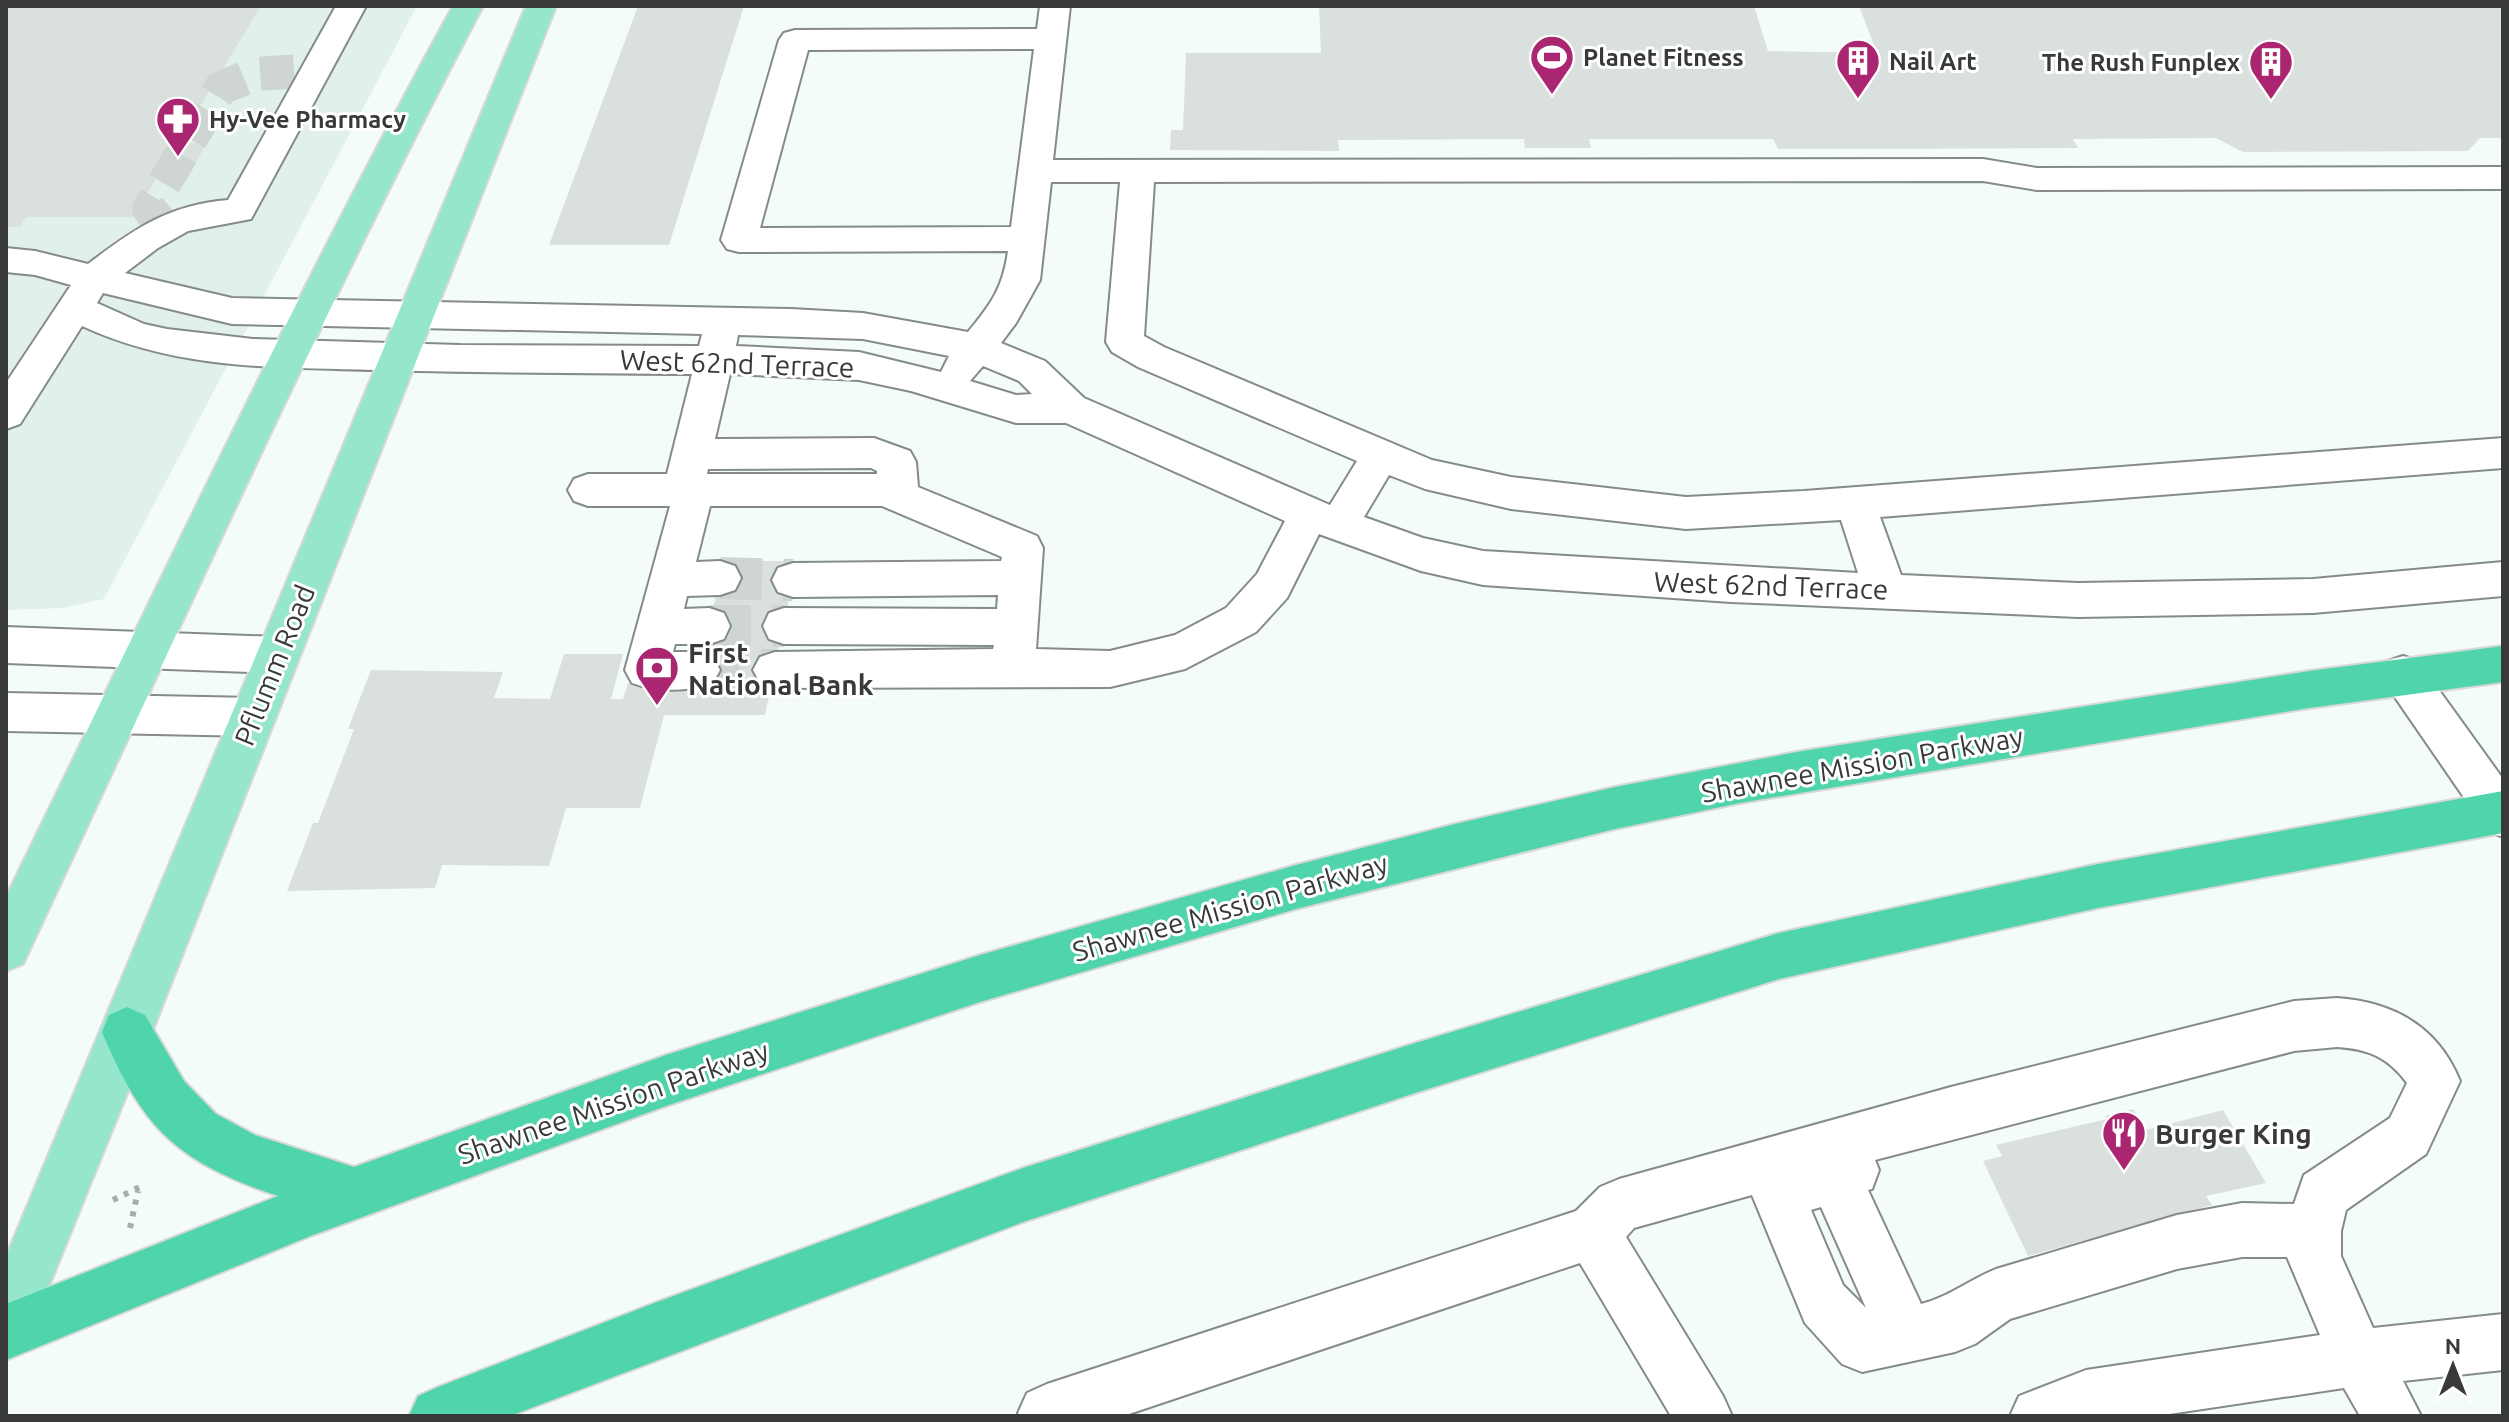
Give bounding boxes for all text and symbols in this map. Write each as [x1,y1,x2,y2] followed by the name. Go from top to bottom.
[1528,33,1576,96] sports icon: Planet Fitness
[1834,37,1882,100] building icon: Nail Art
[2247,38,2295,101] building icon: The Rush Funplex
[1583,44,1744,71] place label: Planet Fitness
[1889,48,1977,75] place label: Nail Art
[2042,49,2240,76] place label: The Rush Funplex
[154,95,202,158] pharmacy icon: Hy-Vee Pharmacy
[209,106,406,133] place label: Hy-Vee Pharmacy
[619,343,855,383] street label: West 62nd Terrace
[1653,565,1889,605] street label: West 62nd Terrace
[228,580,320,750] street label: Pflumm Road
[688,637,874,700] place label: First National Bank
[633,644,681,707] bank icon: First National Bank
[1699,720,2025,808] street label: Shawnee Mission Parkway
[1069,847,1391,967] street label: Shawnee Mission Parkway
[454,1034,772,1170] street label: Shawnee Mission Parkway
[2100,1109,2148,1172] restaurant icon: Burger King
[2155,1118,2312,1149] place label: Burger King
[2413,1326,2493,1406] north arrow
[2445,1333,2461,1358] text: N

